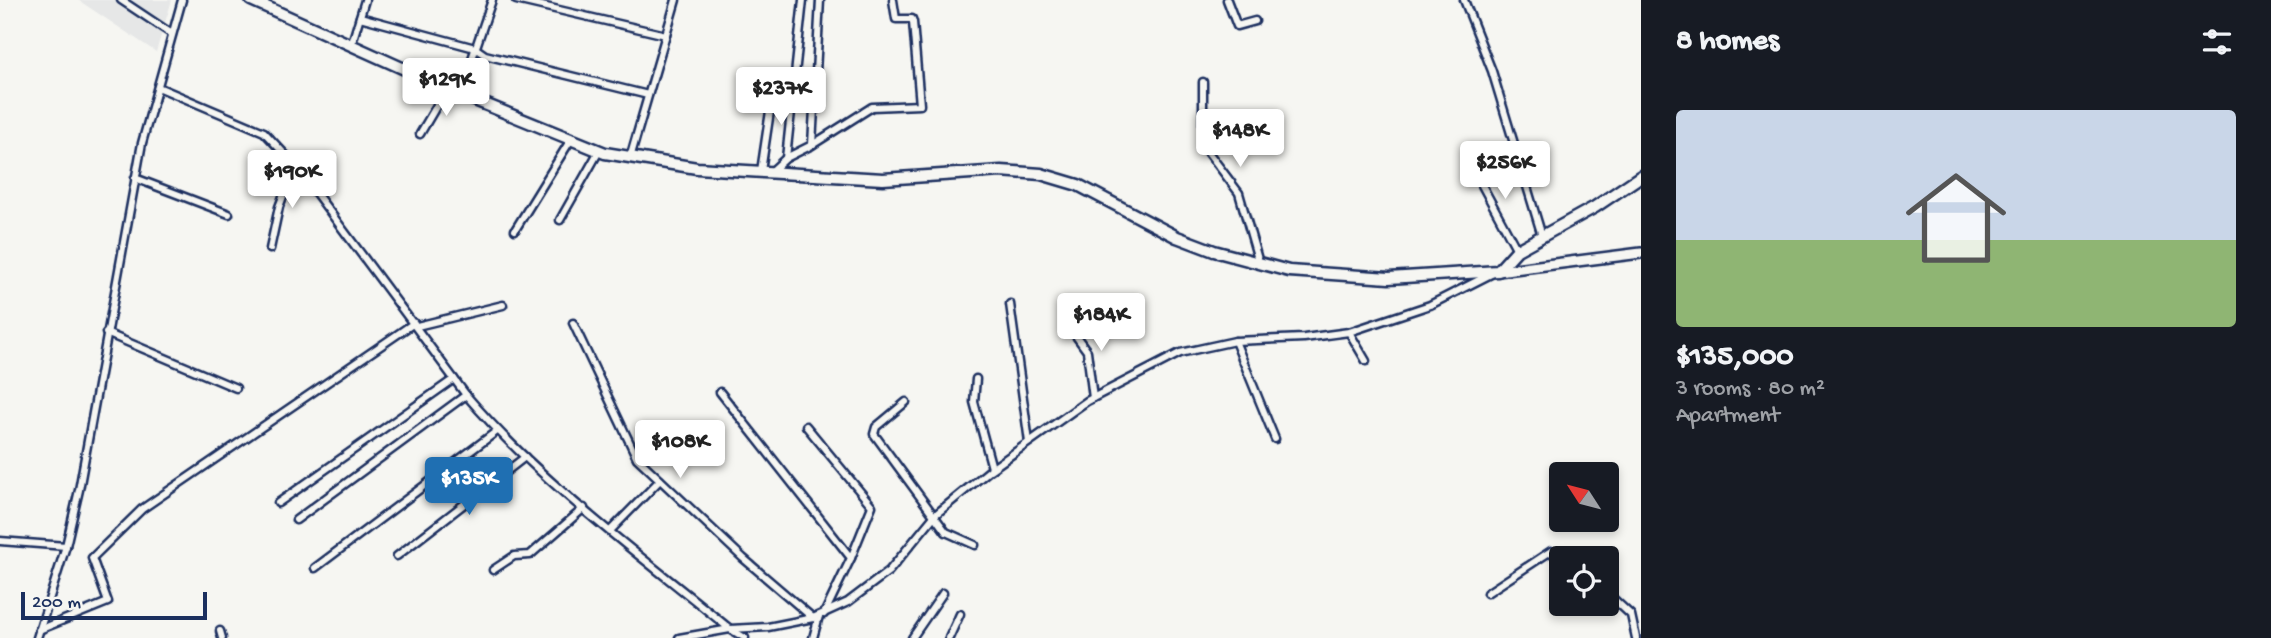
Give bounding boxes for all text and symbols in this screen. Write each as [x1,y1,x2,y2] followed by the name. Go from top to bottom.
[2198,23,2236,61] icon: filters
[1676,25,1779,60] text: 8 homes
[397,58,495,118] pin: $129K
[418,67,474,94] text: $129K
[732,68,830,127] pin: $237K
[752,76,810,103] text: $237K
[1191,110,1289,169] pin: $148K
[1212,118,1268,145] text: $148K
[1456,142,1554,201] pin: $256K
[243,150,341,210] pin: $190K
[1476,150,1534,177] text: $256K
[1893,155,2019,281] icon: home
[264,159,320,186] text: $190K
[1052,294,1150,353] pin: $184K
[1073,302,1129,329] text: $184K
[1676,341,1793,376] text: $135,000
[1676,376,1825,403] text: 3 rooms · 80 m²
[1676,403,1780,430] text: Apartment
[631,420,729,480] pin: $108K
[651,429,709,456] text: $108K
[420,458,518,517] pin: $135K
[1549,462,1619,532] north arrow
[1549,462,1619,616] map controls
[441,466,497,493] text: $135K
[1549,546,1619,616] button: locate
[21,589,206,621] scale bar
[32,592,81,615] text: 200 m

